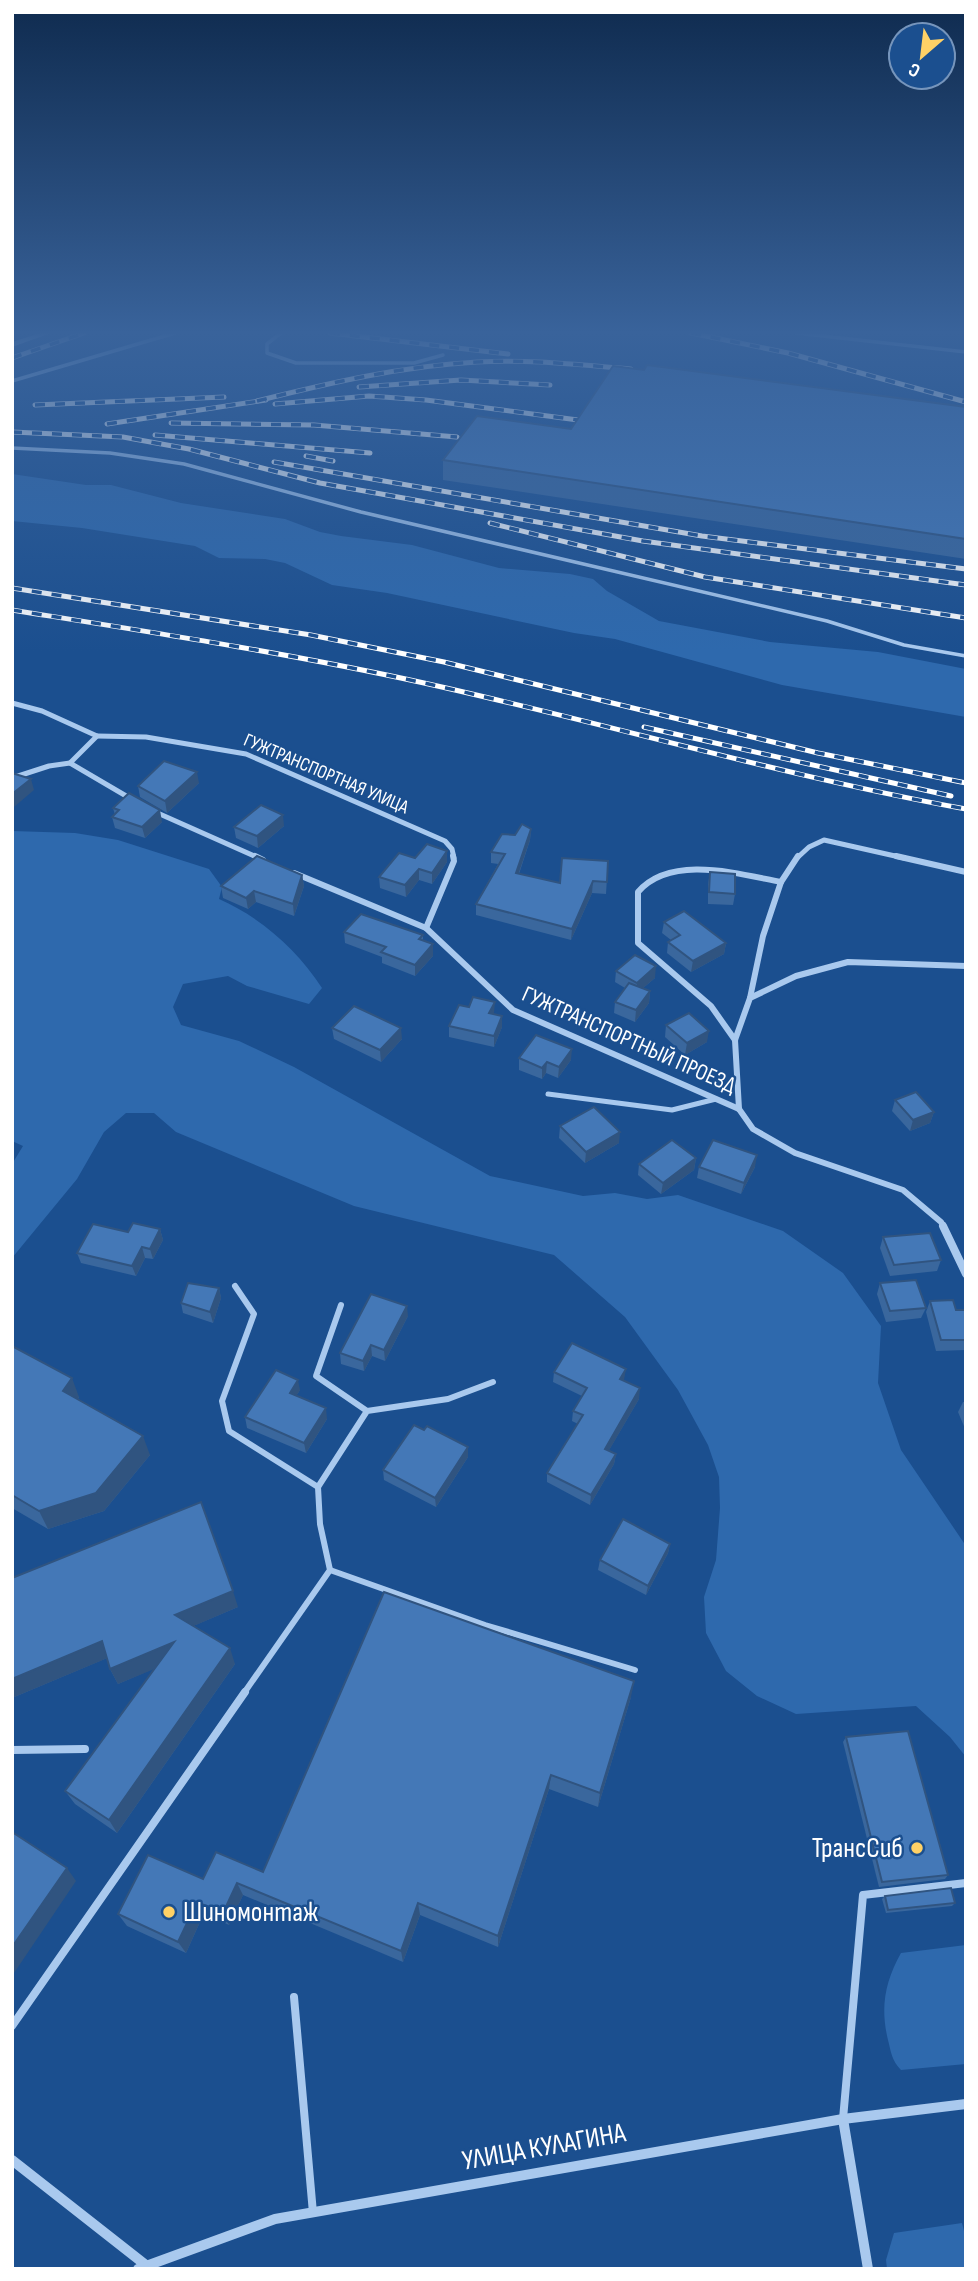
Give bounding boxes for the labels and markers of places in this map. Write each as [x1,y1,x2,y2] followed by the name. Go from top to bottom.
[812,1832,903,1865] place label: ТрансСиб
[909,1840,925,1856] marker: ТрансСиб
[183,1896,318,1929] place label: Шиномонтаж
[161,1904,177,1920] marker: Шиномонтаж

